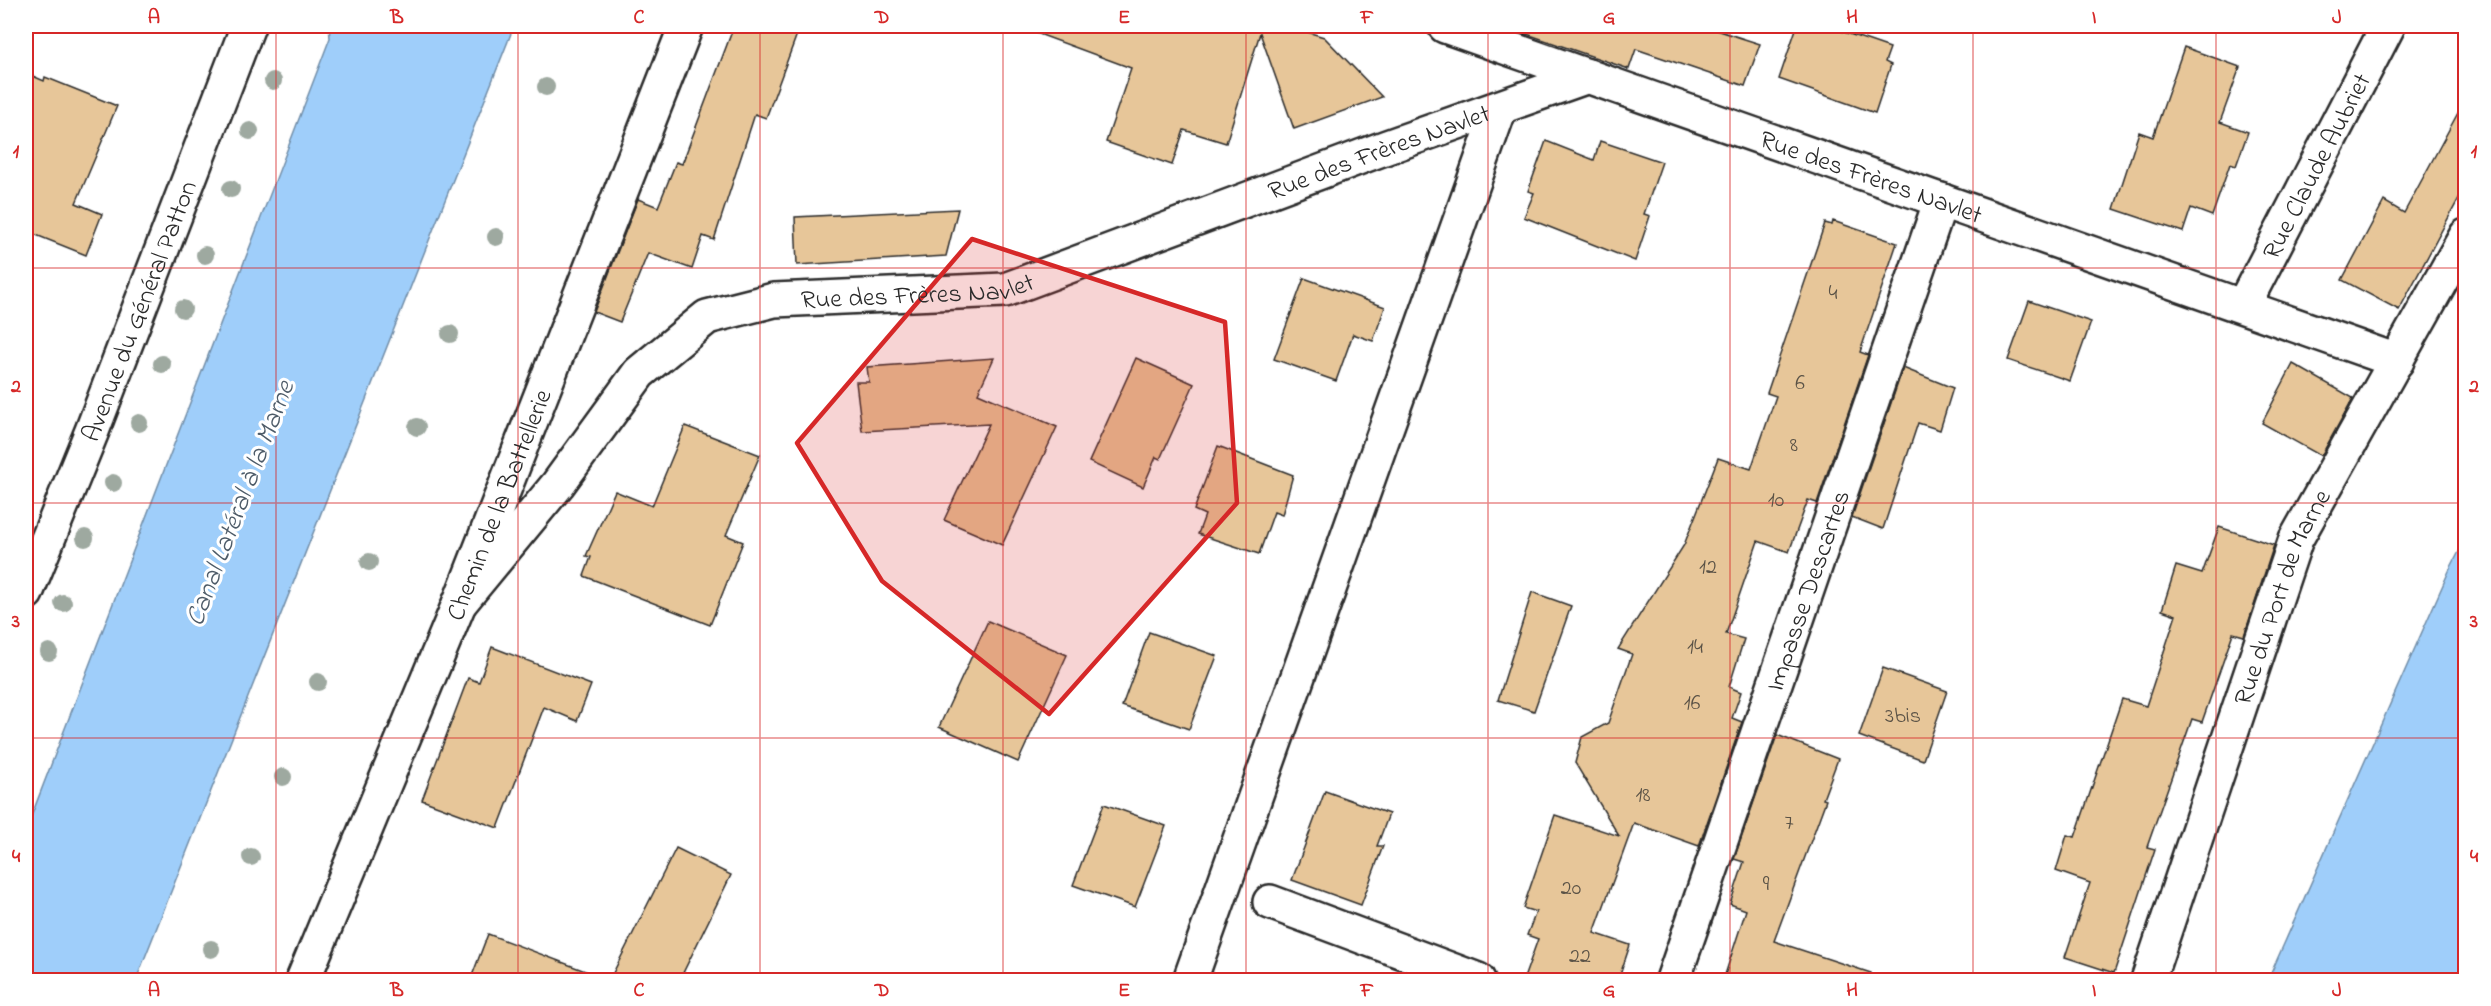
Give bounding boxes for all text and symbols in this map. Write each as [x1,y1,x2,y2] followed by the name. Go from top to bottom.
[148,4,160,33] text: A
[389,4,404,33] text: B
[634,4,645,33] text: C
[874,4,889,33] text: D
[1118,4,1130,33] text: E
[1360,4,1374,33] text: F
[1603,4,1616,33] text: G
[1846,4,1858,33] text: H
[2092,4,2097,33] text: I
[2332,4,2342,33] text: J
[2254,67,2383,267] street label: Rue Claude Aubriet
[1263,96,1496,212] street label: Rue des Frères Navlet
[1754,122,1987,236] street label: Rue des Frères Navlet
[13,138,20,167] text: 1
[2471,138,2478,167] text: 1
[74,176,209,448] street label: Avenue du Général Patton
[800,265,1041,321] street label: Rue des Frères Navlet
[1828,278,1838,310] house number: 4
[1795,368,1805,400] house number: 6
[10,373,21,402] text: 2
[2468,373,2479,402] text: 2
[177,374,307,632] water label: Canal Latéral à la Marne
[438,384,564,627] street label: Chemin de la Battellerie
[1790,430,1798,462] house number: 8
[2226,483,2342,711] street label: Rue du Port de Marne
[1768,485,1784,517] house number: 10
[1758,486,1862,697] street label: Impasse Descartes
[1699,552,1717,584] house number: 12
[11,608,20,637] text: 3
[2469,608,2478,637] text: 3
[1687,632,1703,664] house number: 14
[1684,688,1701,720] house number: 16
[1885,701,1921,733] house number: 3bis
[1635,780,1651,812] house number: 18
[1784,808,1794,840] house number: 7
[12,843,21,872] text: 4
[2470,843,2479,872] text: 4
[1763,869,1770,901] house number: 9
[1561,873,1581,905] house number: 20
[1569,941,1591,973] house number: 22
[148,977,160,1006] text: A
[389,977,404,1006] text: B
[634,977,645,1006] text: C
[874,977,889,1006] text: D
[1118,977,1130,1006] text: E
[1360,977,1374,1006] text: F
[1603,977,1616,1006] text: G
[1846,977,1858,1006] text: H
[2092,977,2097,1006] text: I
[2332,977,2342,1006] text: J

